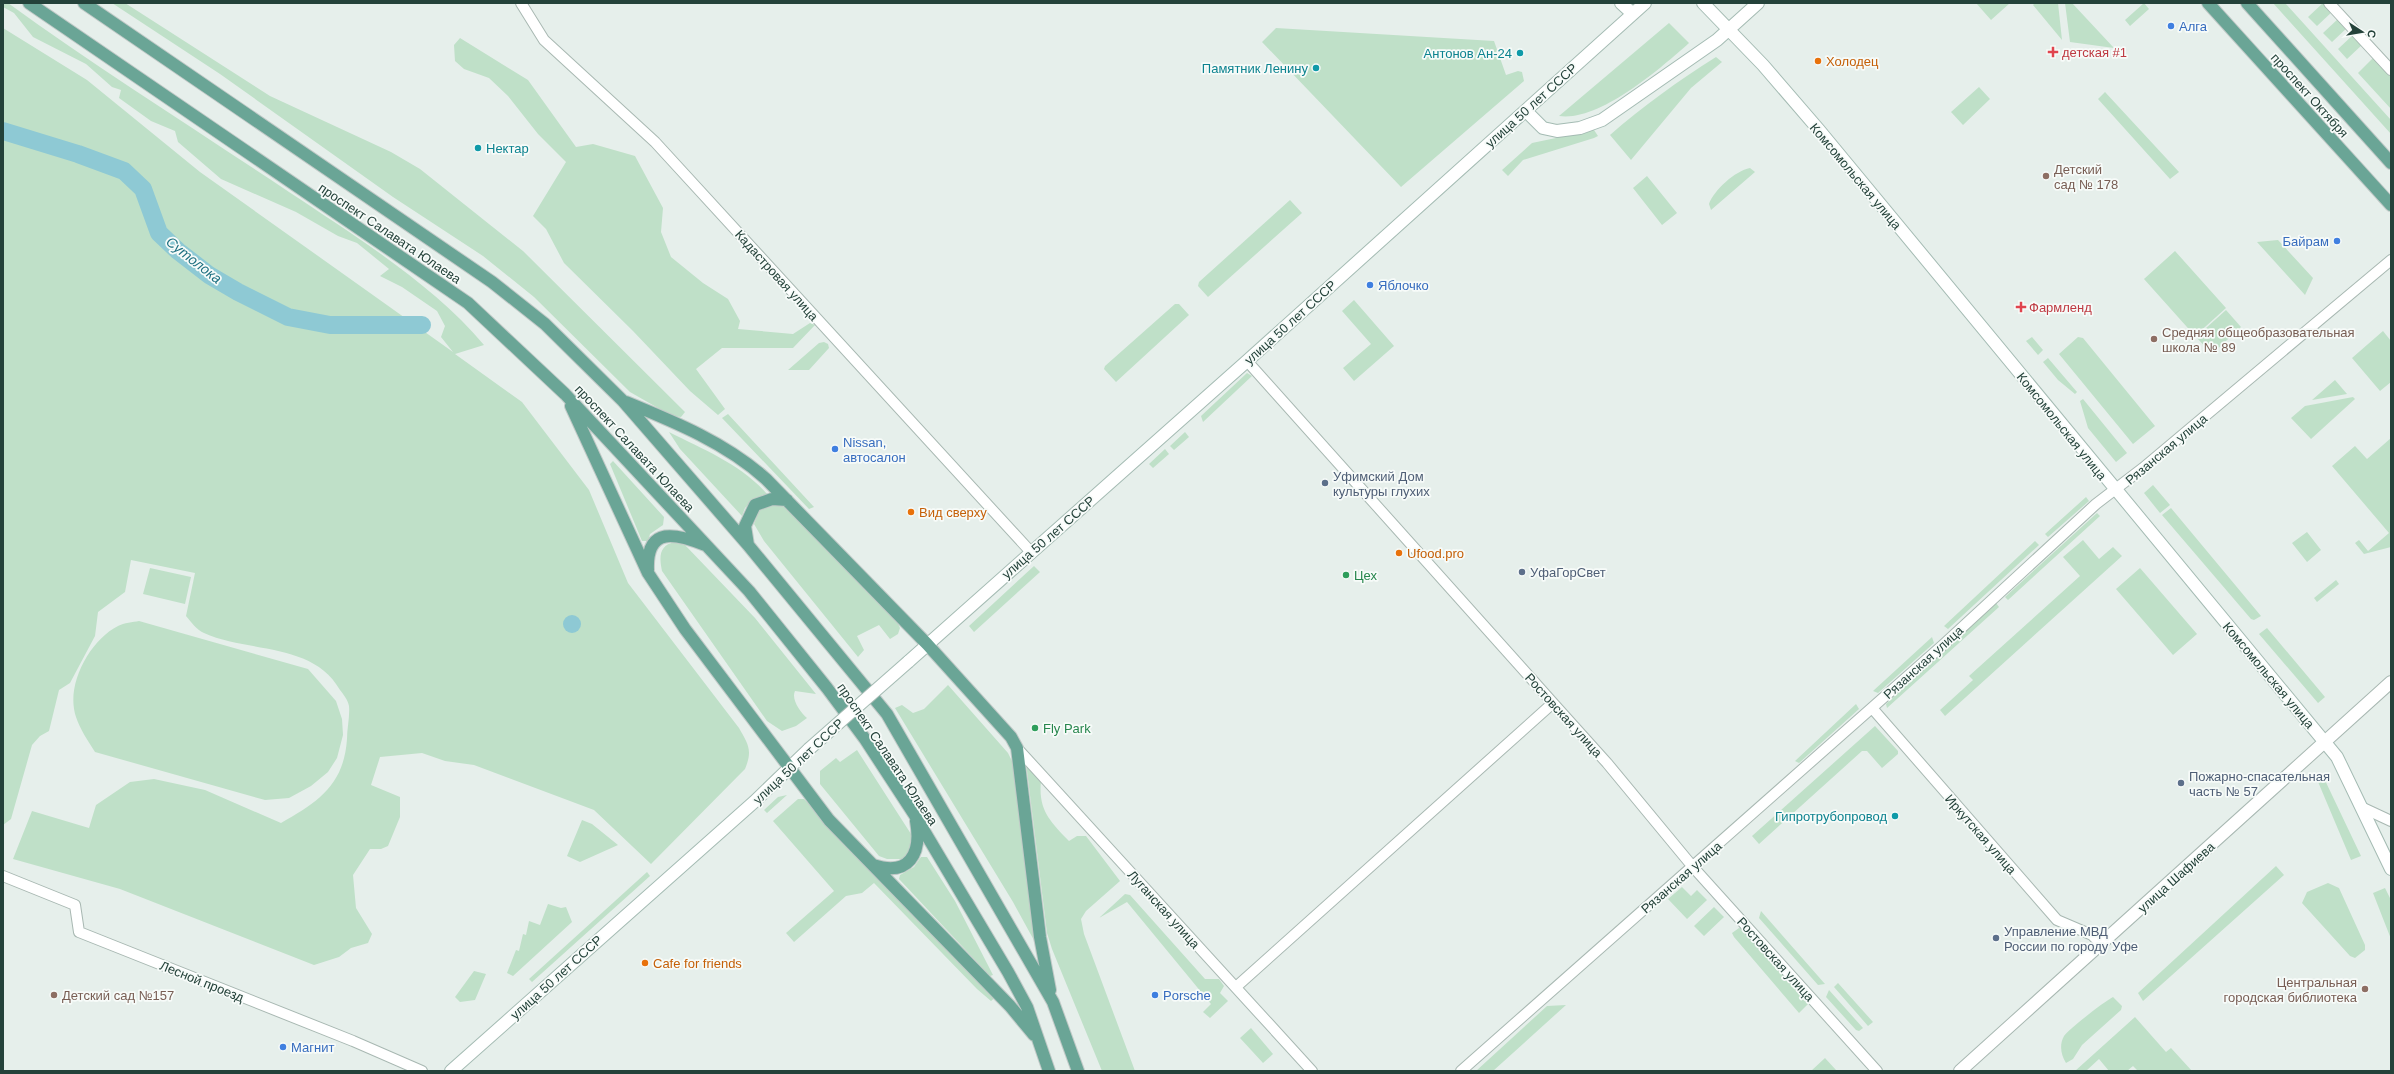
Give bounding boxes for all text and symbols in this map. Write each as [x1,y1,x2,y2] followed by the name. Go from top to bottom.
[2342,12,2382,52] north arrow
[2179,19,2208,34] place label: Алга
[2166,21,2176,31] marker: Алга
[2365,29,2378,39] text: С
[2062,45,2127,60] place label: детская #1
[1424,46,1512,61] place label: Антонов Ан-24
[2047,46,2059,58] marker: детская #1
[1515,48,1525,58] marker: Антонов Ан-24
[2268,50,2351,141] street label: проспект Октября
[1826,54,1879,69] place label: Холодец
[1813,56,1823,66] marker: Холодец
[1482,60,1580,150] street label: улица 50 лет СССР
[1202,61,1308,76] place label: Памятник Ленину
[1311,63,1321,73] marker: Памятник Ленину
[1807,120,1905,233] street label: Комсомольская улица
[486,141,529,156] place label: Нектар
[473,143,483,153] marker: Нектар
[2054,162,2118,192] place label: Детский сад № 178
[2041,171,2051,181] marker: Детский сад № 178
[316,180,464,287] street label: проспект Салавата Юлаева
[732,227,822,324] street label: Кадастровая улица
[163,233,225,287] water label: Сутолока
[2283,234,2329,249] place label: Байрам
[2332,236,2342,246] marker: Байрам
[1241,277,1339,367] street label: улица 50 лет СССР
[1378,278,1429,293] place label: Яблочко
[1365,280,1375,290] marker: Яблочко
[2029,300,2092,315] place label: Фармленд
[2016,302,2026,312] marker: Фармленд
[2162,325,2355,355] place label: Средняя общеобразовательная школа № 89
[2149,334,2159,344] marker: Средняя общеобразовательная школа № 89
[2014,370,2110,484] street label: Комсомольская улица
[572,382,698,516] street label: проспект Салавата Юлаева
[2123,410,2211,488] street label: Рязанская улица
[843,435,906,465] place label: Nissan, автосалон
[830,444,840,454] marker: Nissan, автосалон
[1333,469,1430,499] place label: Уфимский Дом культуры глухих
[1320,478,1330,488] marker: Уфимский Дом культуры глухих
[999,493,1098,582] street label: улица 50 лет СССР
[919,505,987,520] place label: Вид сверху
[906,507,916,517] marker: Вид сверху
[1407,546,1464,561] place label: Ufood.pro
[1394,548,1404,558] marker: Ufood.pro
[1530,565,1606,580] place label: УфаГорСвет
[1517,567,1527,577] marker: УфаГорСвет
[1354,568,1378,583] place label: Цех
[1341,570,1351,580] marker: Цех
[2220,619,2318,732] street label: Комсомольская улица
[1881,622,1967,702] street label: Рязанская улица
[1522,670,1606,761] street label: Ростовская улица
[834,680,941,829] street label: проспект Салавата Юлаева
[750,716,847,807] street label: улица 50 лет СССР
[1043,721,1091,736] place label: Fly Park
[1030,723,1040,733] marker: Fly Park
[2189,769,2330,799] place label: Пожарно-спасательная часть № 57
[2176,778,2186,788] marker: Пожарно-спасательная часть № 57
[1942,791,2020,878] street label: Иркутская улица
[1775,809,1887,824] place label: Гипротрубопровод
[1890,811,1900,821] marker: Гипротрубопровод
[1638,838,1725,916] street label: Рязанская улица
[2135,839,2218,916] street label: улица Шафиева
[1125,867,1203,952] street label: Луганская улица
[1734,914,1818,1005] street label: Ростовская улица
[2004,924,2138,954] place label: Управление МВД России по городу Уфе
[507,932,605,1022] street label: улица 50 лет СССР
[1991,933,2001,943] marker: Управление МВД России по городу Уфе
[653,956,742,971] place label: Cafe for friends
[158,958,246,1005] street label: Лесной проезд
[640,958,650,968] marker: Cafe for friends
[2224,975,2358,1005] place label: Центральная городская библиотека
[2360,984,2370,994] marker: Центральная городская библиотека
[62,988,174,1003] place label: Детский сад №157
[1163,988,1211,1003] place label: Porsche
[49,990,59,1000] marker: Детский сад №157
[1150,990,1160,1000] marker: Porsche
[291,1040,334,1055] place label: Магнит
[278,1042,288,1052] marker: Магнит

